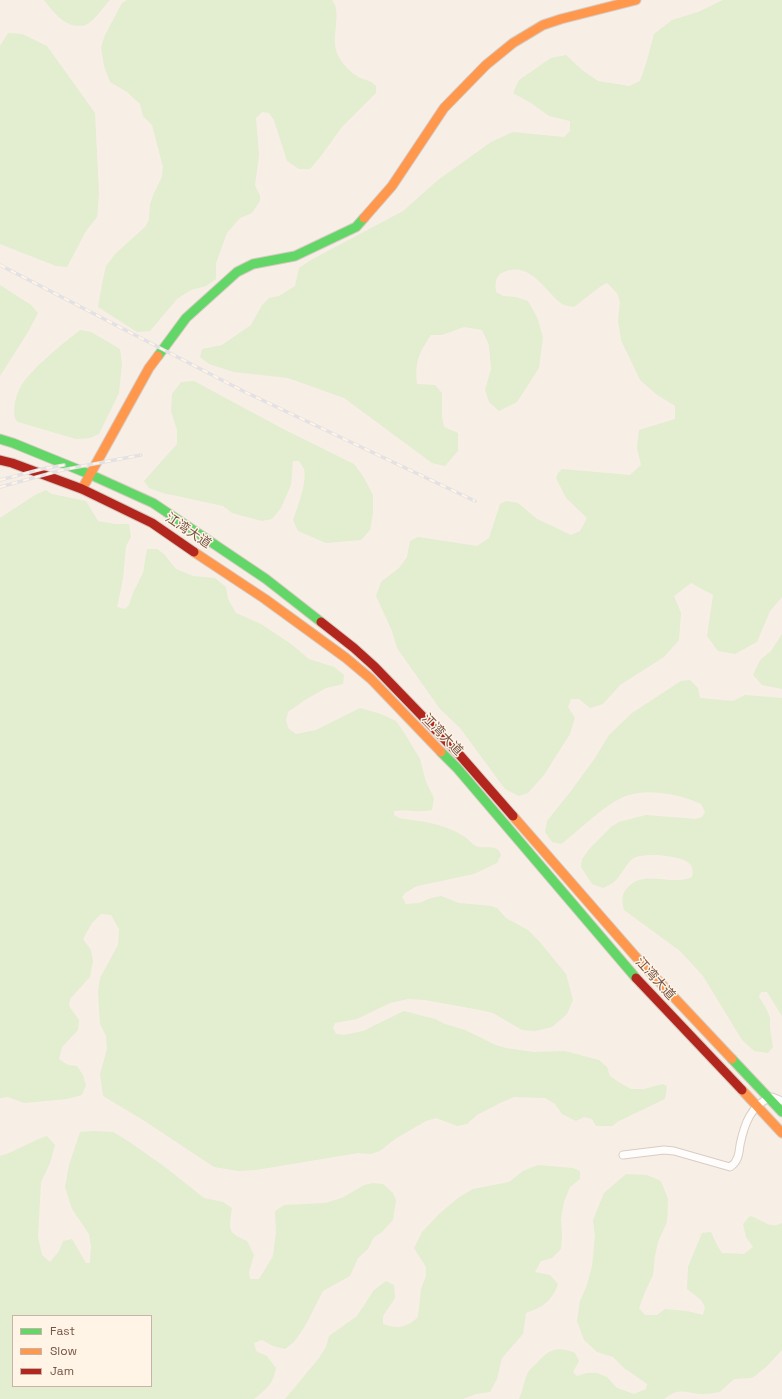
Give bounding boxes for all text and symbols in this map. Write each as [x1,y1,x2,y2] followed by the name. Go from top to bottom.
[162,510,214,552] street label: 江湾大道
[418,711,466,759] street label: 江湾大道
[632,954,678,1004] street label: 江湾大道
[12,1315,152,1387] legend
[50,1323,75,1339] text: Fast
[50,1343,77,1359] text: Slow
[50,1363,74,1379] text: Jam

